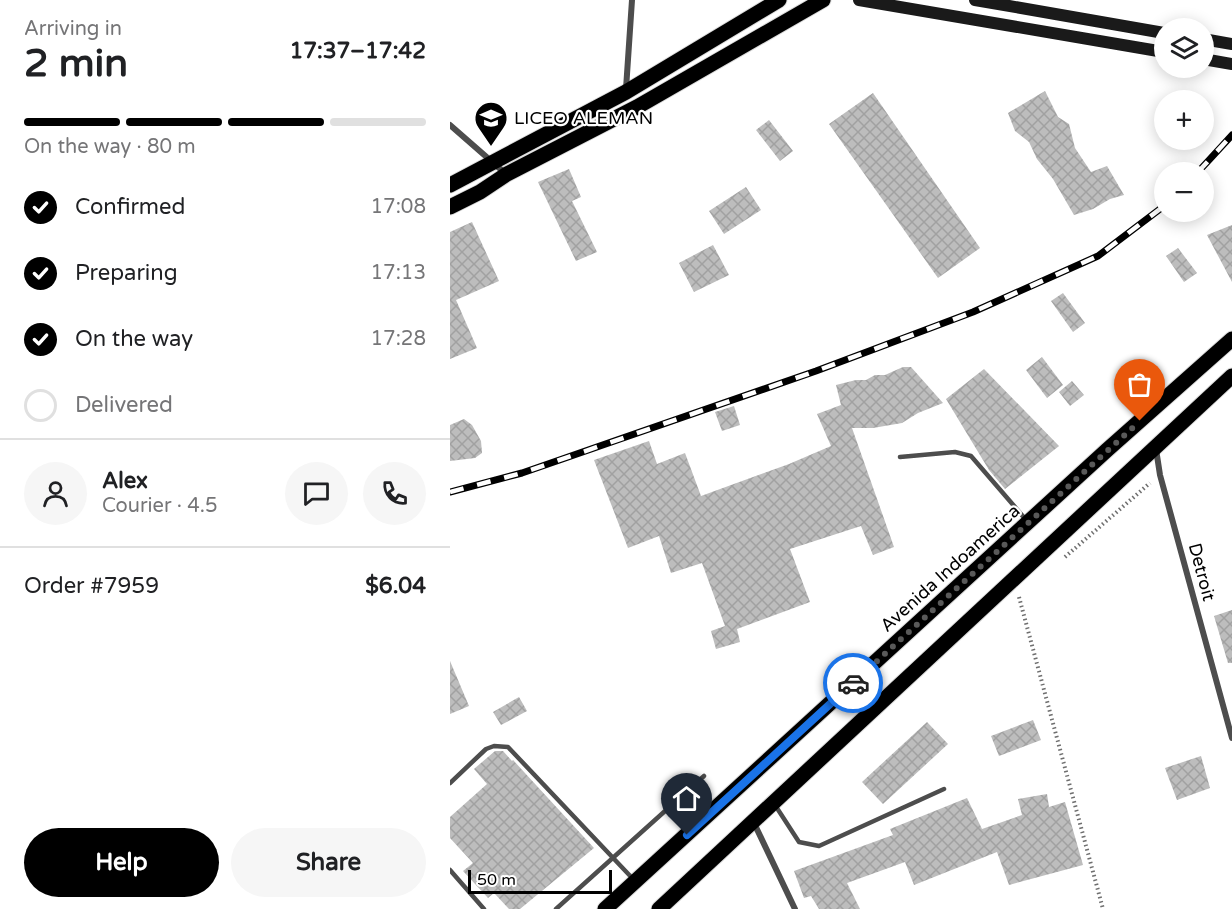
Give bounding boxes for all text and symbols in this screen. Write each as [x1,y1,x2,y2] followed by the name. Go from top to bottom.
[24,17,122,41] text: Arriving in
[1154,18,1214,222] map controls
[1154,18,1214,78] button: layers
[289,38,426,64] text: 17:37–17:42
[24,40,128,87] text: 2 min
[1154,90,1214,150] button: +
[473,100,509,147] school or university icon: LICEO ALEMAN
[514,107,653,129] place label: LICEO ALEMAN
[24,135,196,159] text: On the way · 80 m
[1154,162,1214,222] button: −
[24,191,57,224] icon: check
[75,194,185,220] text: Confirmed
[371,195,426,219] text: 17:08
[24,257,57,290] icon: check
[75,260,178,286] text: Preparing
[371,261,426,285] text: 17:13
[24,323,57,356] icon: check
[75,326,193,352] text: On the way
[371,327,426,351] text: 17:28
[1114,359,1165,421] pin
[1123,368,1156,401] icon: bag
[75,392,173,418] text: Delivered
[24,462,87,525] button: person
[285,462,348,525] button: chat
[363,462,426,525] button: phone
[102,468,148,494] text: Alex
[102,494,217,518] text: Courier · 4.5
[876,500,1024,636] street label: Avenida Indoamerica
[1184,541,1220,604] street label: Detroit
[24,573,159,599] text: Order #7959
[365,573,426,599] text: $6.04
[823,653,883,713] courier
[837,667,870,700] icon: car
[661,773,712,835] pin
[670,782,703,815] icon: home
[24,828,219,897] button: Help
[231,828,426,897] button: Share
[468,867,612,894] scale bar
[477,870,516,890] text: 50 m

